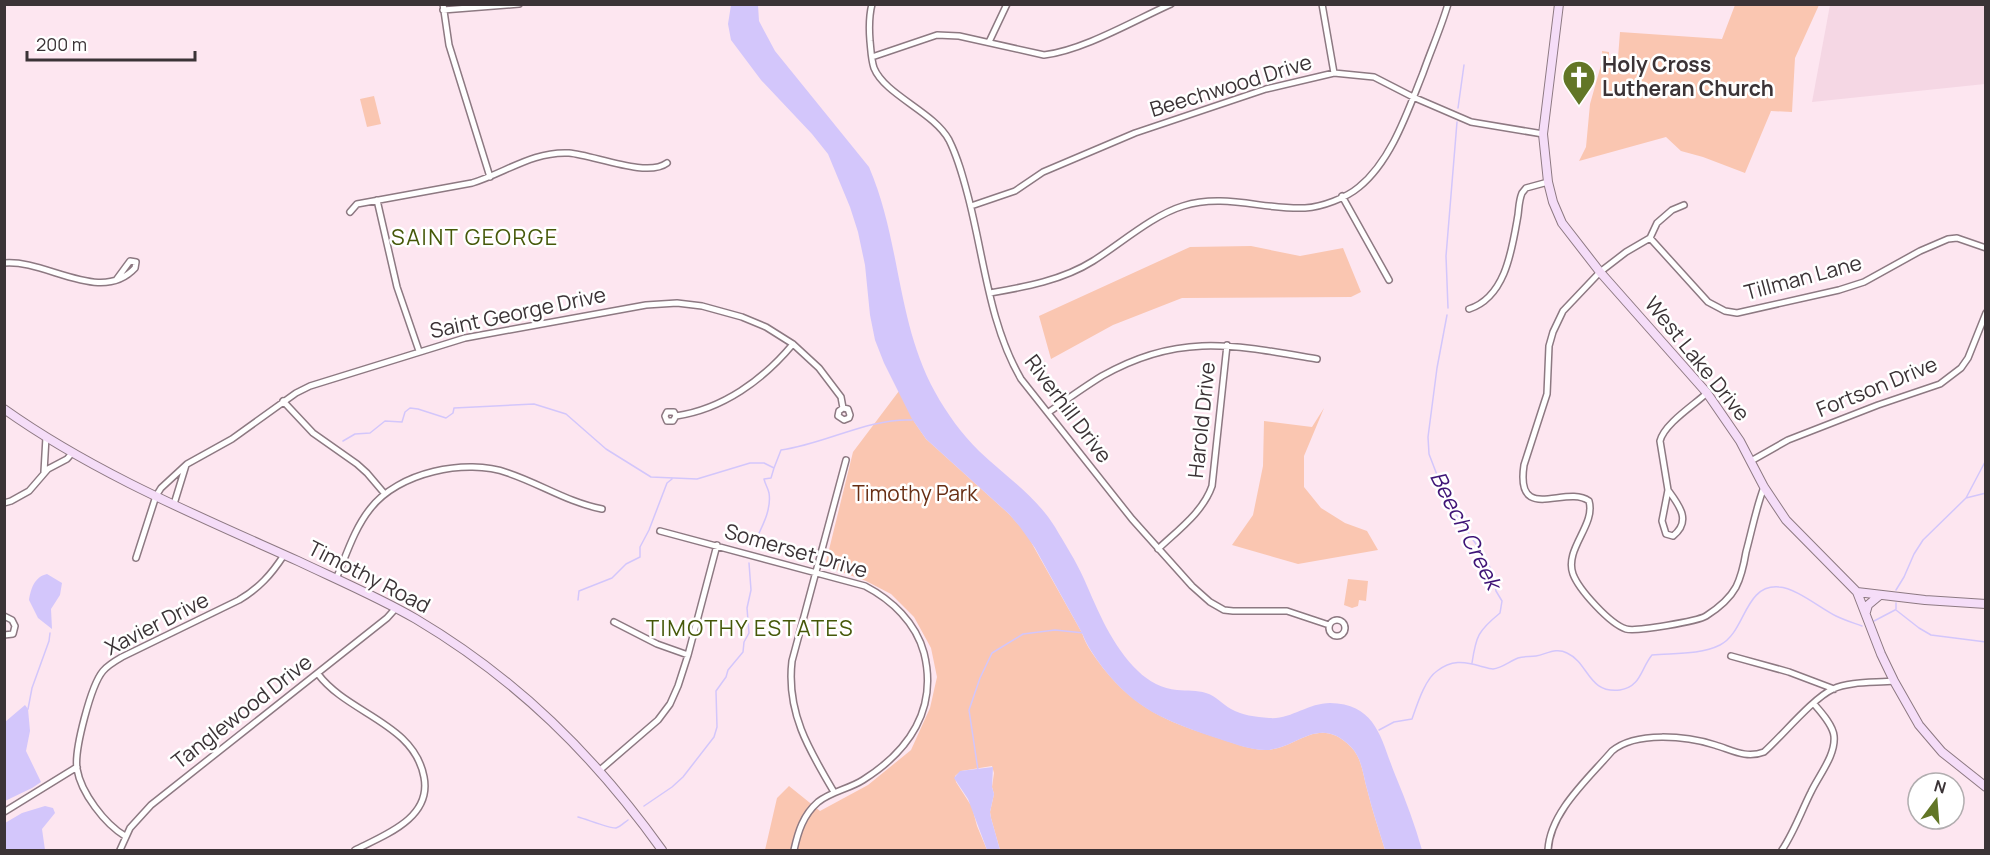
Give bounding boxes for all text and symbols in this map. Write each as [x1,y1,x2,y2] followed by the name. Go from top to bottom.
[27,24,195,62] scale bar
[36,32,87,56] text: 200 m
[1146,47,1315,123] street label: Beechwood Drive
[1602,50,1774,102] place label: Holy Cross Lutheran Church
[1561,59,1597,106] church icon: Holy Cross Lutheran Church
[391,222,559,252] district label: SAINT GEORGE
[1741,248,1865,306] street label: Tillman Lane
[427,280,608,344] street label: Saint George Drive
[1639,290,1757,426] street label: West Lake Drive
[1019,349,1119,468] street label: Riverhill Drive
[1812,349,1941,423] street label: Fortson Drive
[1181,361,1221,479] street label: Harold Drive
[1423,466,1510,597] water label: Beech Creek
[852,479,978,507] park label: Timothy Park
[722,516,871,584] street label: Somerset Drive
[304,533,435,619] street label: Timothy Road
[100,585,213,661] street label: Xavier Drive
[646,613,854,643] district label: TIMOTHY ESTATES
[166,648,317,775] street label: Tanglewood Drive
[1906,771,1966,831] north arrow
[1932,774,1949,799] text: N

